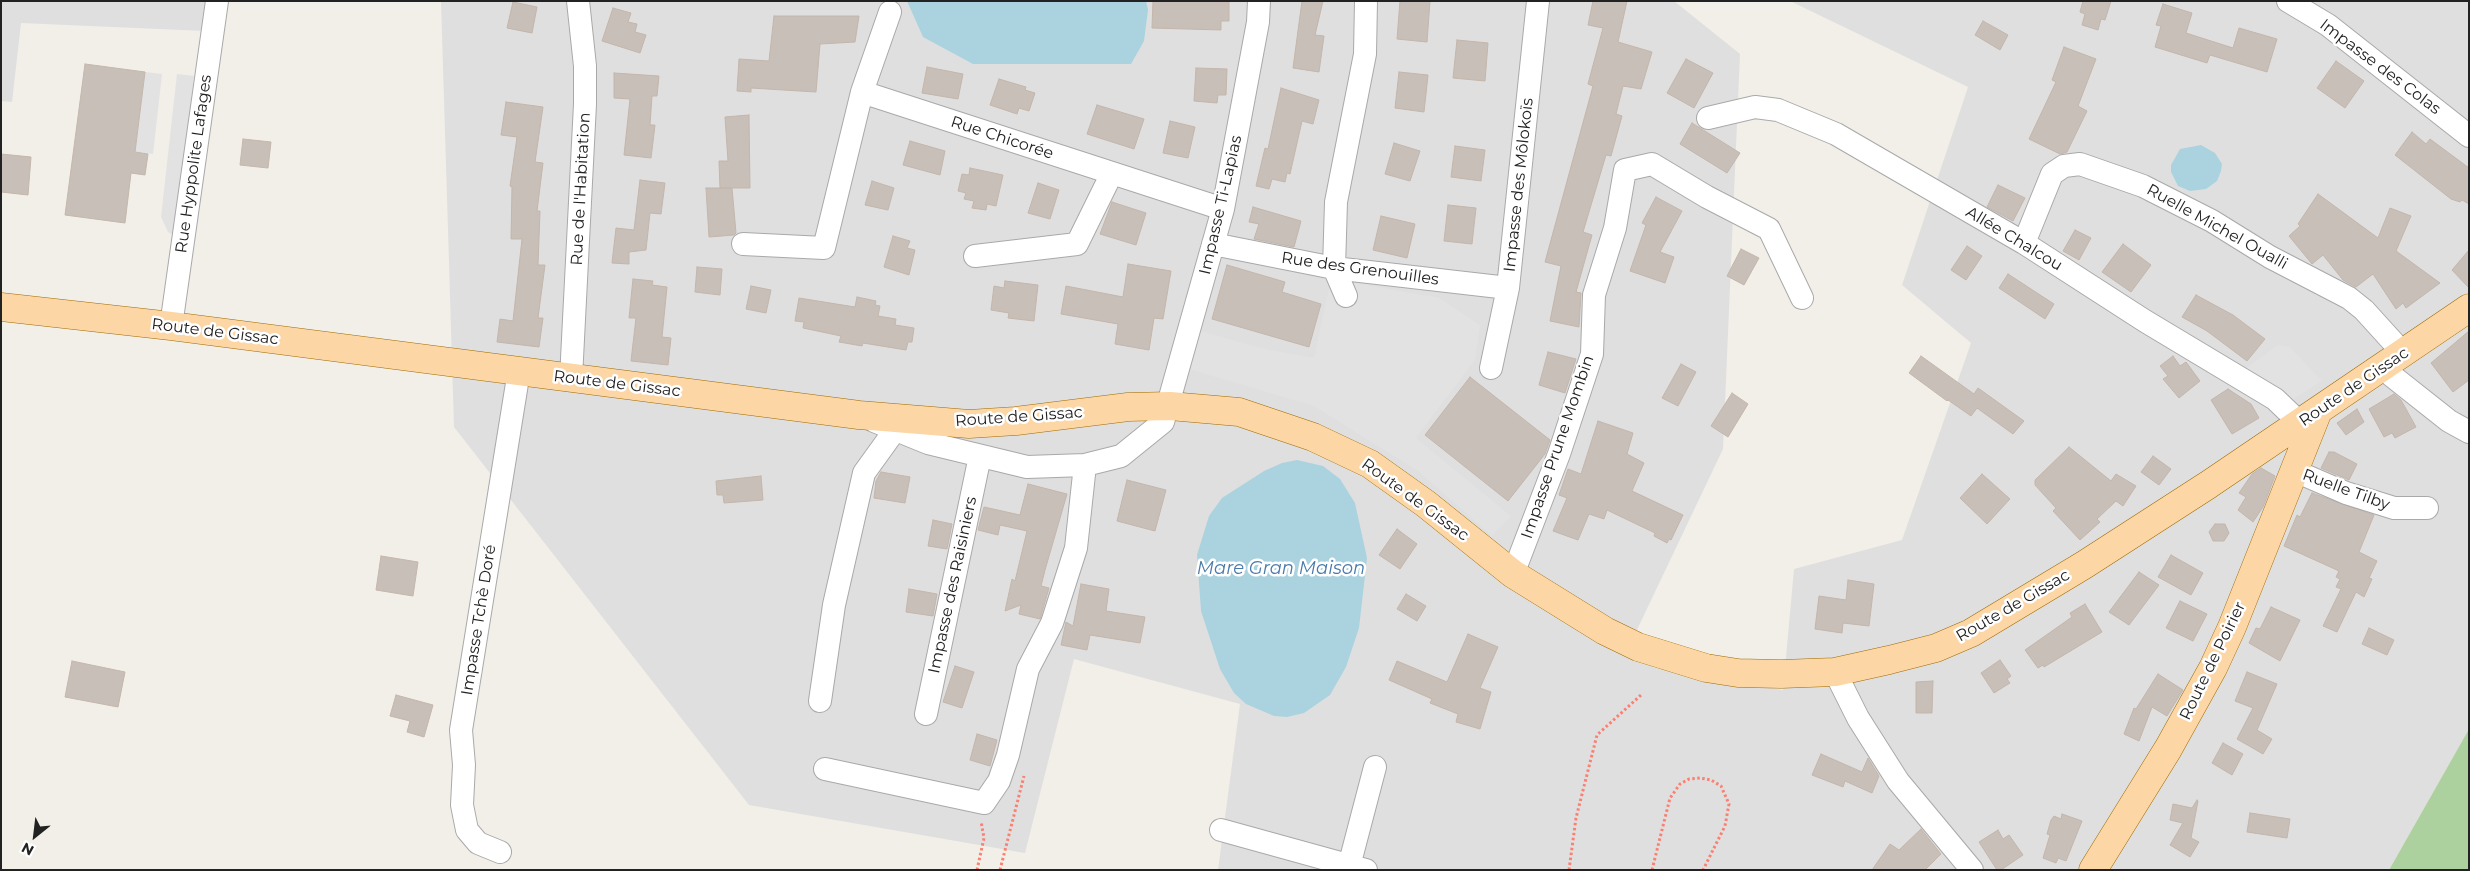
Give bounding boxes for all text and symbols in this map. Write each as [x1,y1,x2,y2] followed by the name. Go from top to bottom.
[2316,15,2444,119] street label: Impasse des Colas
[172,73,216,255] street label: Rue Hyppolite Lafages
[1500,97,1538,273] street label: Impasse des Môlokoïs
[567,112,595,266] street label: Rue de l'Habitation
[948,112,1056,164] street label: Rue Chicorée
[1196,133,1246,277] street label: Impasse Ti-Lapias
[2143,180,2291,274] street label: Ruelle Michel Oualli
[1962,203,2066,275] street label: Allée Chalcou
[1280,248,1440,290] street label: Rue des Grenouilles
[150,315,280,349] street label: Route de Gissac
[2296,343,2412,431] street label: Route de Gissac
[1518,353,1598,541] street label: Impasse Prune Mombin
[552,367,682,401] street label: Route de Gissac
[955,403,1083,431] street label: Route de Gissac
[1358,455,1472,545] street label: Route de Gissac
[2300,465,2392,515] street label: Ruelle Tilby
[925,495,981,675] street label: Impasse des Raisiniers
[458,543,500,697] street label: Impasse Tchè Doré
[1197,558,1365,580] water label: Mare Gran Maison
[1953,566,2073,646] street label: Route de Gissac
[2176,599,2250,723] street label: Route de Poirier
[10,811,60,861] north arrow
[18,839,37,860] text: N

